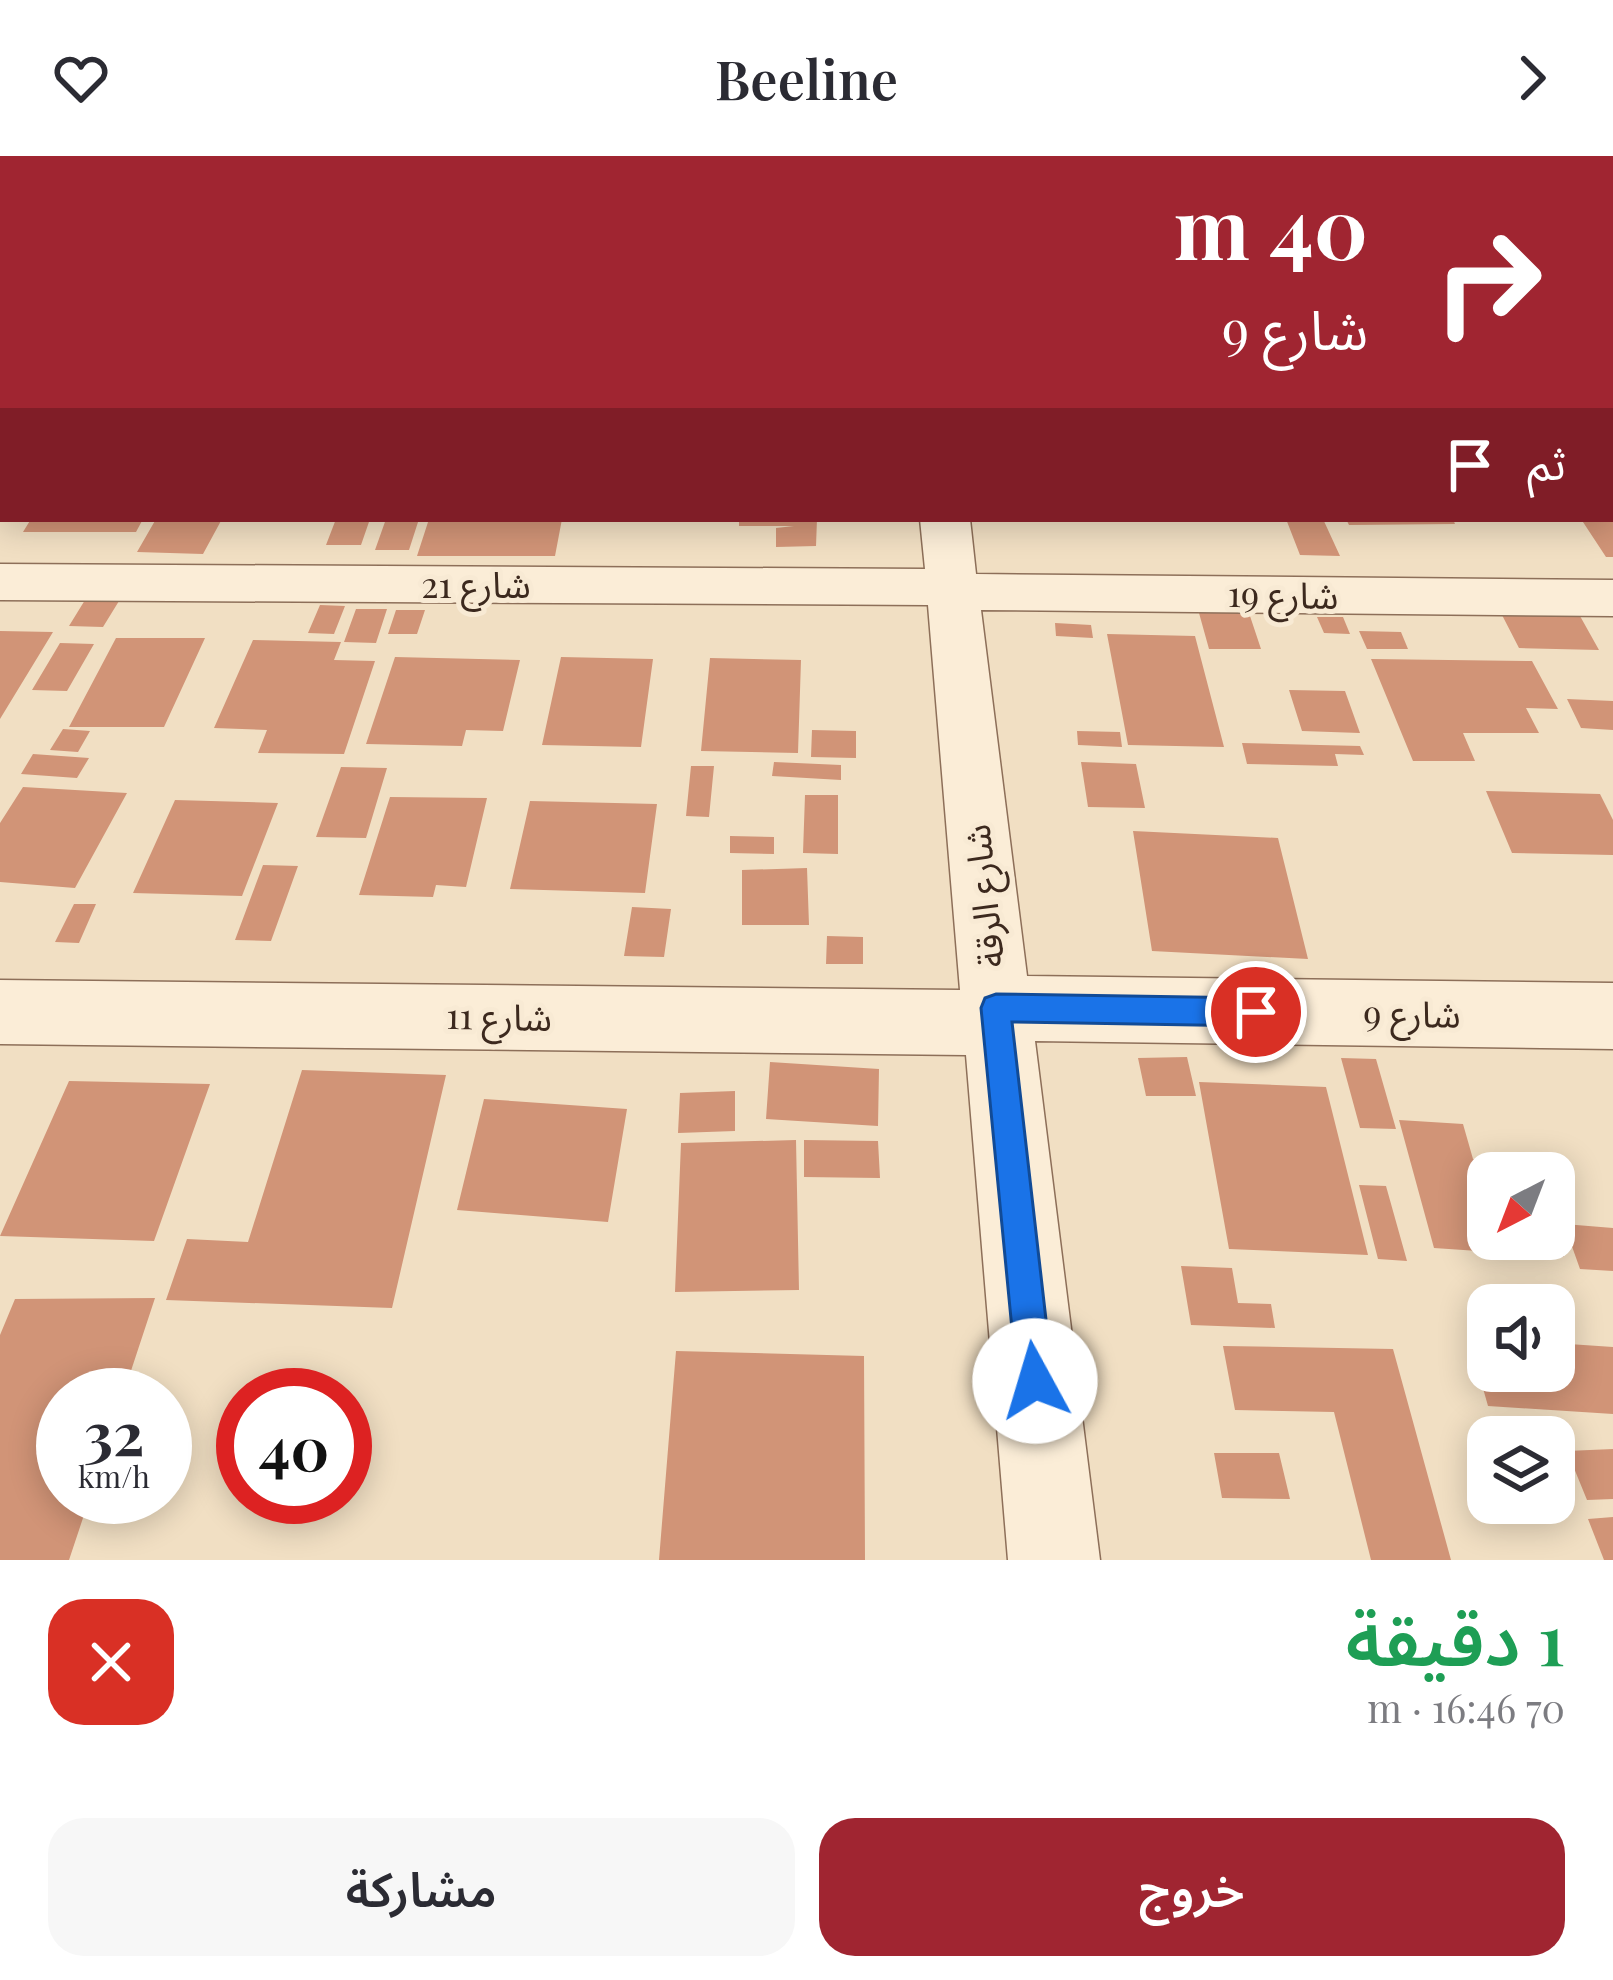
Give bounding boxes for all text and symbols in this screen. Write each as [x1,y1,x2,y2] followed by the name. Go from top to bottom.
[715,42,898,114] text: Beeline
[48,45,114,111] icon: heart
[1499,45,1565,111] icon: forward
[1174,169,1368,281] text: 40 m
[1410,204,1566,360] icon: right
[1222,292,1368,364] text: شارع 9
[1527,431,1566,491] text: ثم
[1437,432,1503,498] icon: arrive
[421,559,531,612] street label: شارع 21
[1227,568,1339,623] street label: شارع 19
[951,822,1018,970] street label: شارع الرقة
[1205,961,1307,1063] pin
[1223,979,1289,1045] icon: arrive
[1363,987,1461,1042] street label: شارع 9
[446,990,552,1045] street label: شارع 11
[1467,1152,1575,1260] north arrow
[1467,1152,1575,1524] map controls
[1467,1284,1575,1392] button: sound
[972,1318,1098,1444] position arrow
[216,1368,372,1524] speed limit sign: 40
[84,1391,144,1471] text: 32
[1467,1416,1575,1524] button: layers
[78,1456,150,1496] text: km/h
[1346,1588,1565,1684] text: 1 دقيقة
[48,1599,174,1725] button: close
[1367,1681,1565,1733] text: 70 m · 16:46
[48,1818,795,1956] button: مشاركة
[819,1818,1565,1956] button: خروج

